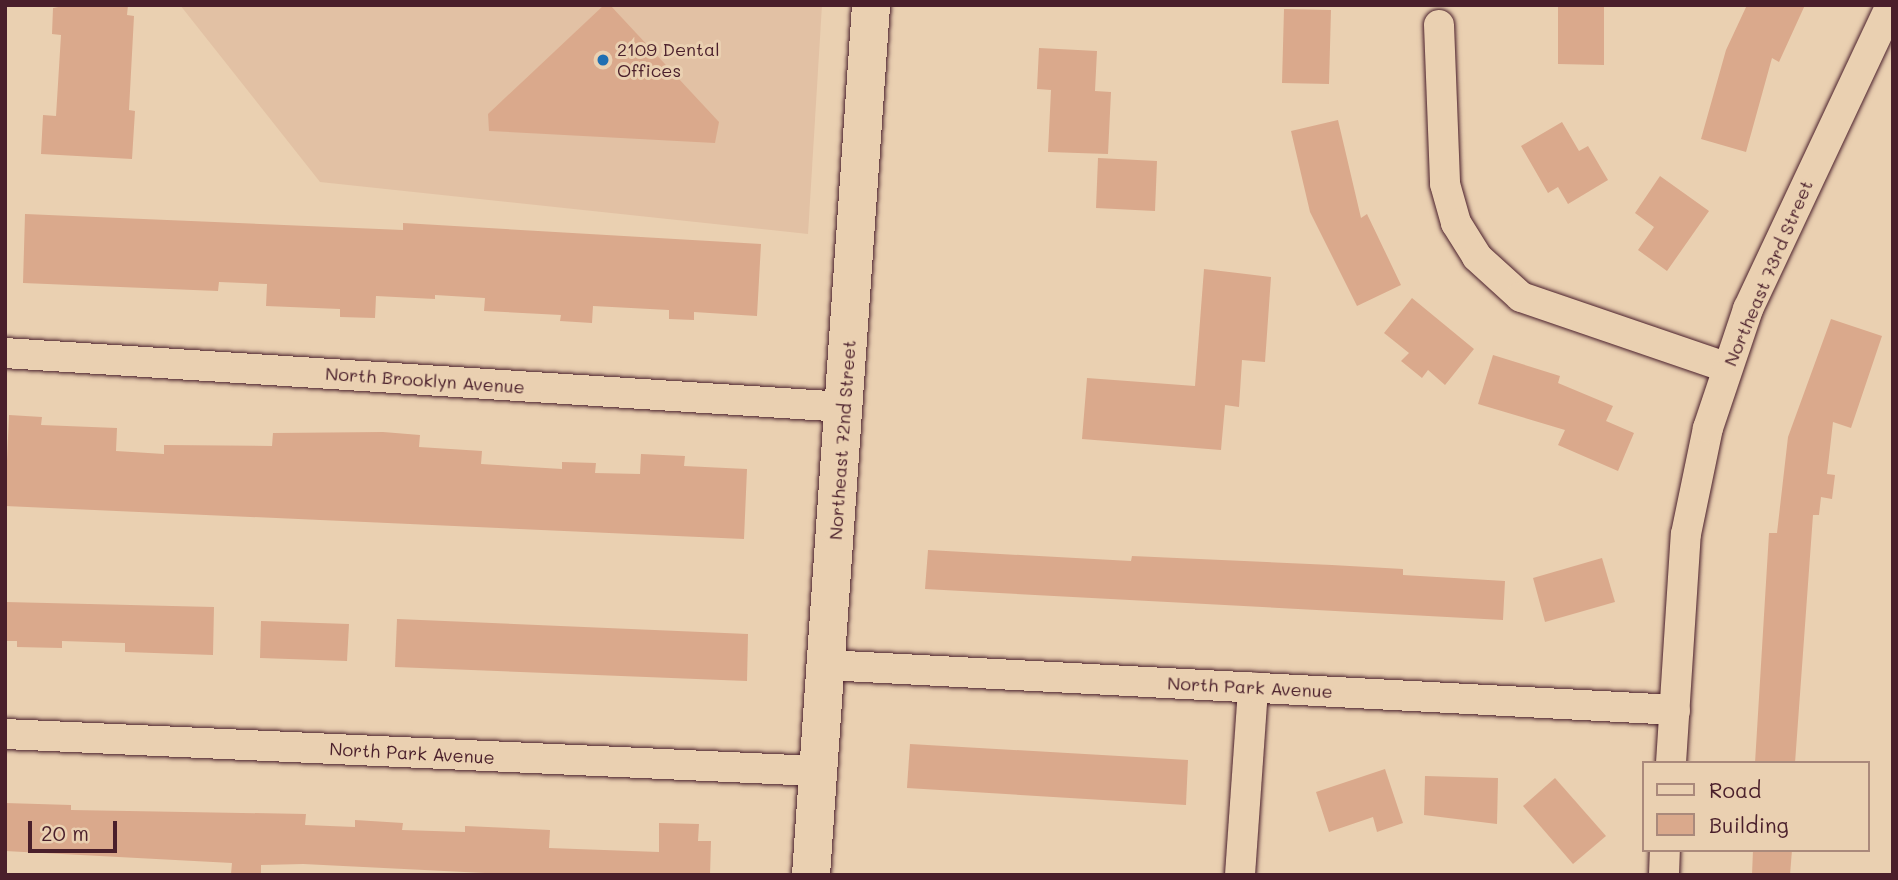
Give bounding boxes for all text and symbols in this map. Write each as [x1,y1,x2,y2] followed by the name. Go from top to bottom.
[617,39,720,82] place label: 2109 Dental Offices
[595,52,611,68] marker: 2109 Dental Offices
[1719,177,1817,369] street label: Northeast 73rd Street
[824,339,860,541] street label: Northeast 72nd Street
[325,362,525,398] street label: North Brooklyn Avenue
[1167,672,1333,702] street label: North Park Avenue
[329,738,495,768] street label: North Park Avenue
[1643,761,1870,852] legend
[1709,776,1761,803] text: Road
[32,806,121,850] scale bar
[1709,811,1789,838] text: Building
[41,819,89,846] text: 20 m

